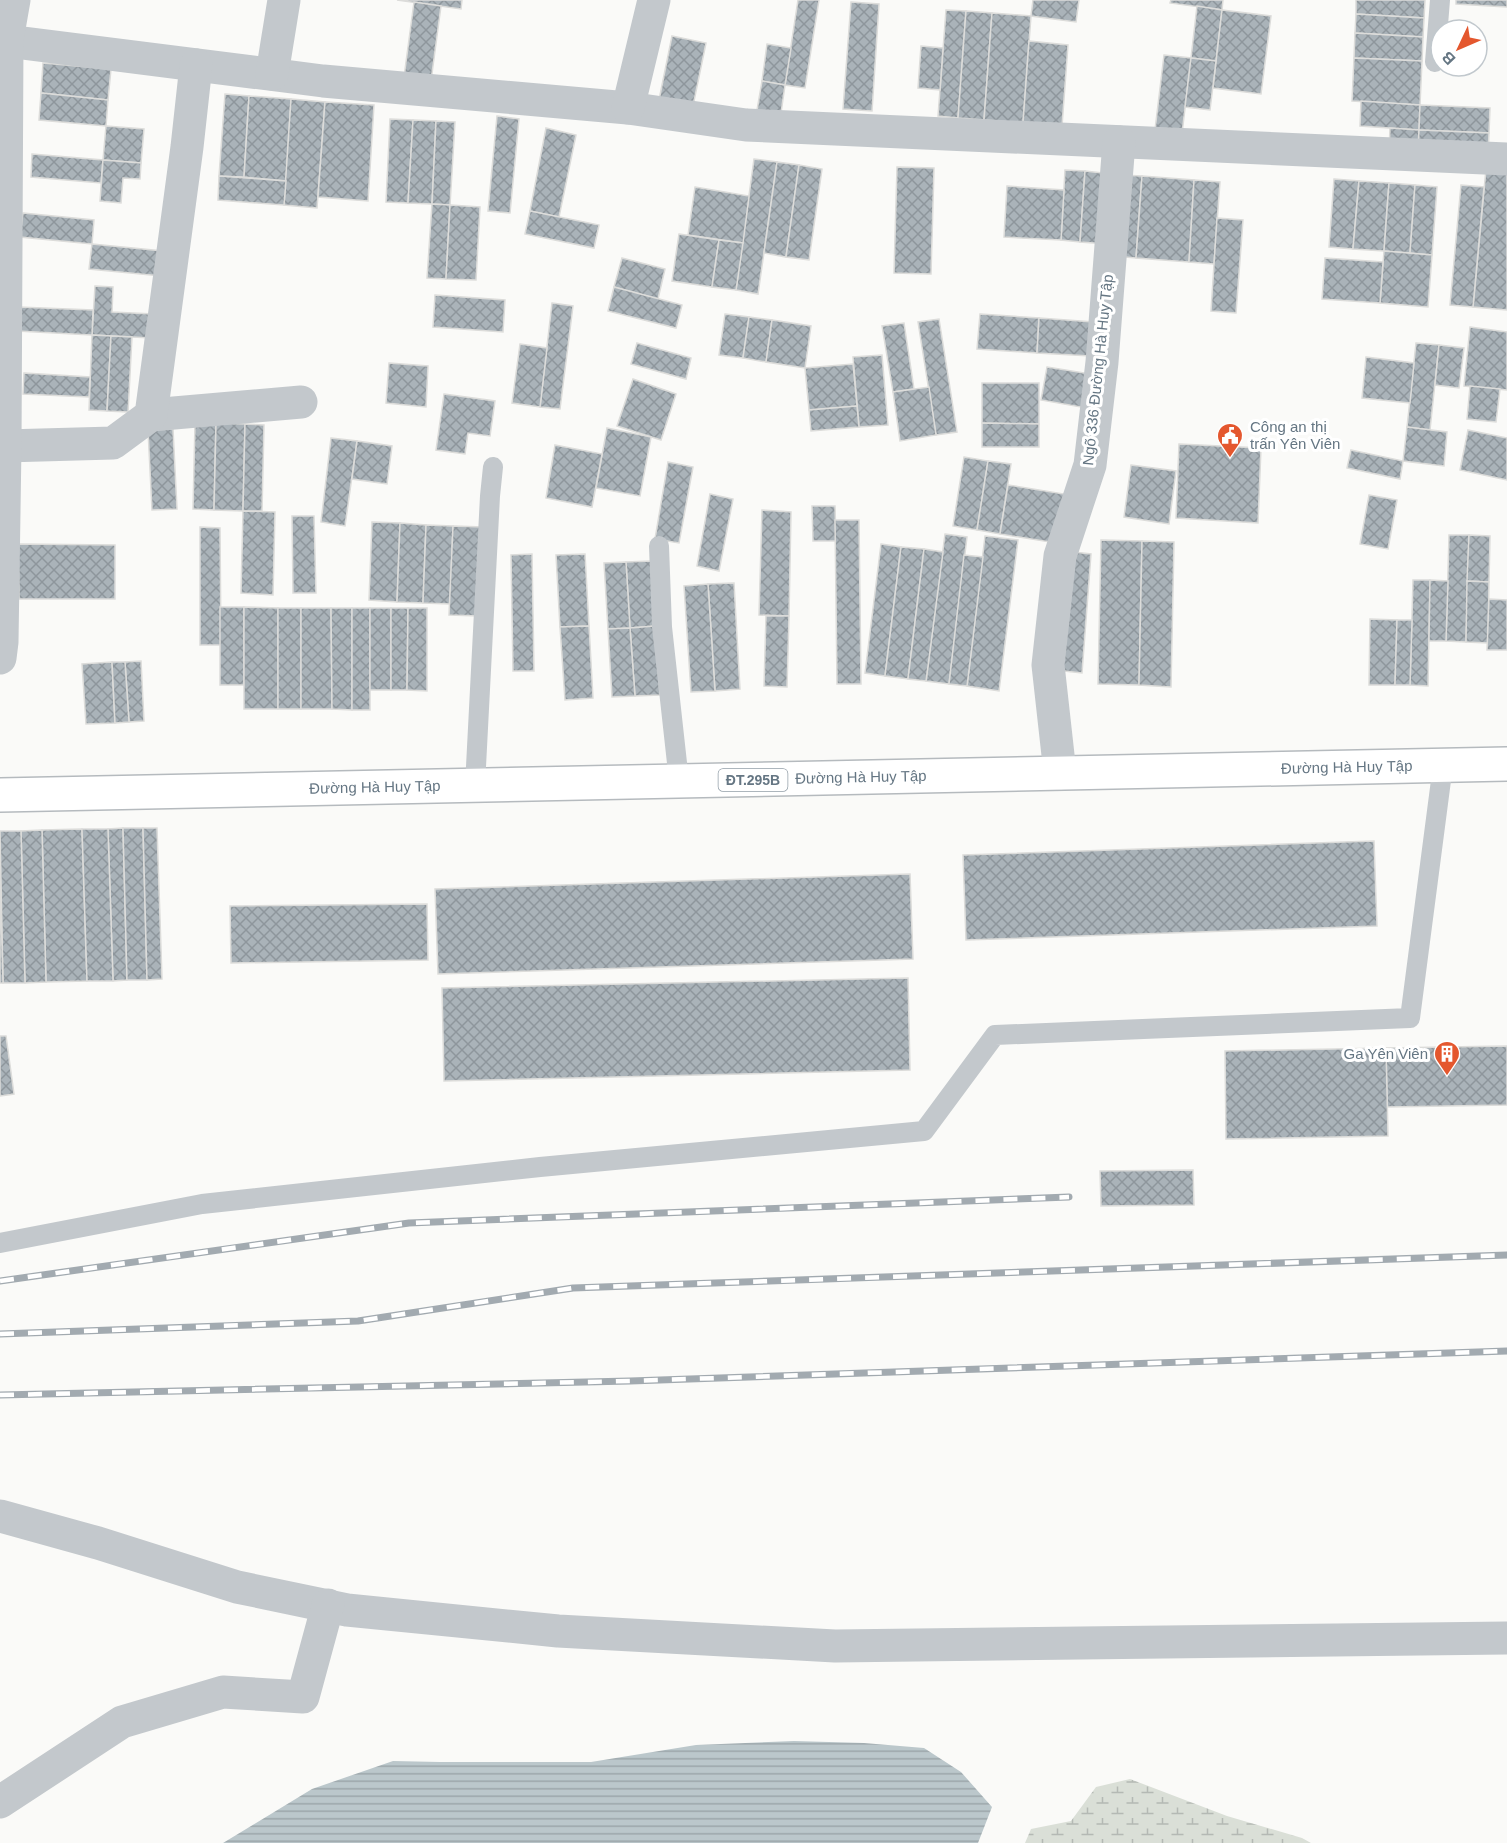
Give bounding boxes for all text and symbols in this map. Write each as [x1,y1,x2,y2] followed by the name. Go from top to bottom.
[1429,18,1489,78] north arrow
[1438,48,1459,68] text: B
[1079,273,1116,466] street label: Ngõ 336 Đường Hà Huy Tập
[1250,418,1340,452] place label: Công an thị trấn Yên Viên
[1215,421,1245,459] public building icon: Công an thị trấn Yên Viên
[1281,757,1413,777] street label: Đường Hà Huy Tập
[795,767,927,787] street label: Đường Hà Huy Tập
[718,769,788,791] road number: ĐT.295B
[309,777,441,797] street label: Đường Hà Huy Tập
[1432,1039,1462,1077] building icon: Ga Yên Viên
[1343,1045,1428,1062] place label: Ga Yên Viên

